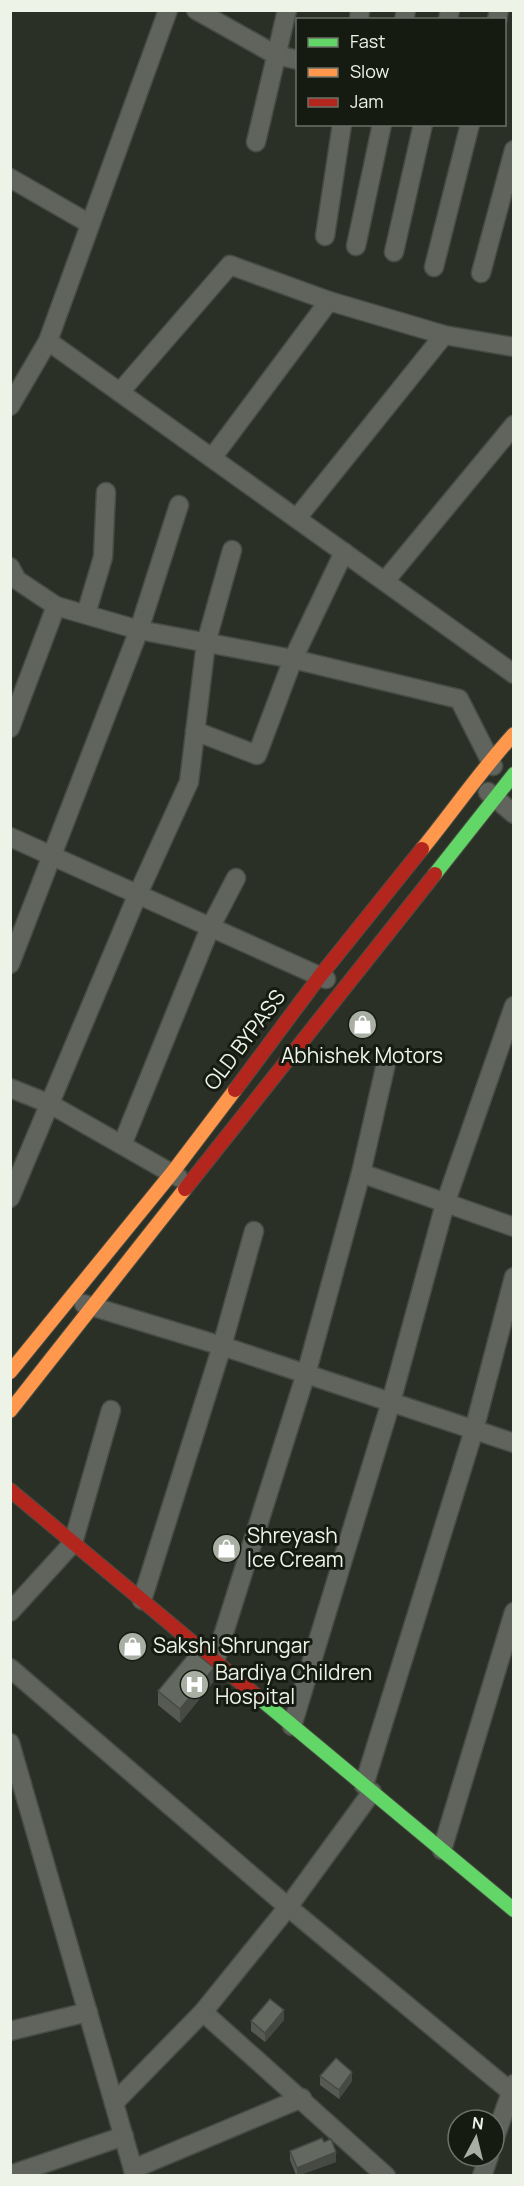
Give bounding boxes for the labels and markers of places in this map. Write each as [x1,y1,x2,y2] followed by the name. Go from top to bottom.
[346,1009,378,1041] shop icon: Abhishek Motors
[281,1041,443,1069] place label: Abhishek Motors
[247,1521,344,1573] place label: Shreyash Ice Cream
[210,1532,242,1564] shop icon: Shreyash Ice Cream
[116,1630,148,1662] shop icon: Sakshi Shrungar
[153,1631,310,1659] place label: Sakshi Shrungar
[215,1658,372,1710] place label: Bardiya Children Hospital
[178,1669,210,1701] hospital icon: Bardiya Children Hospital

